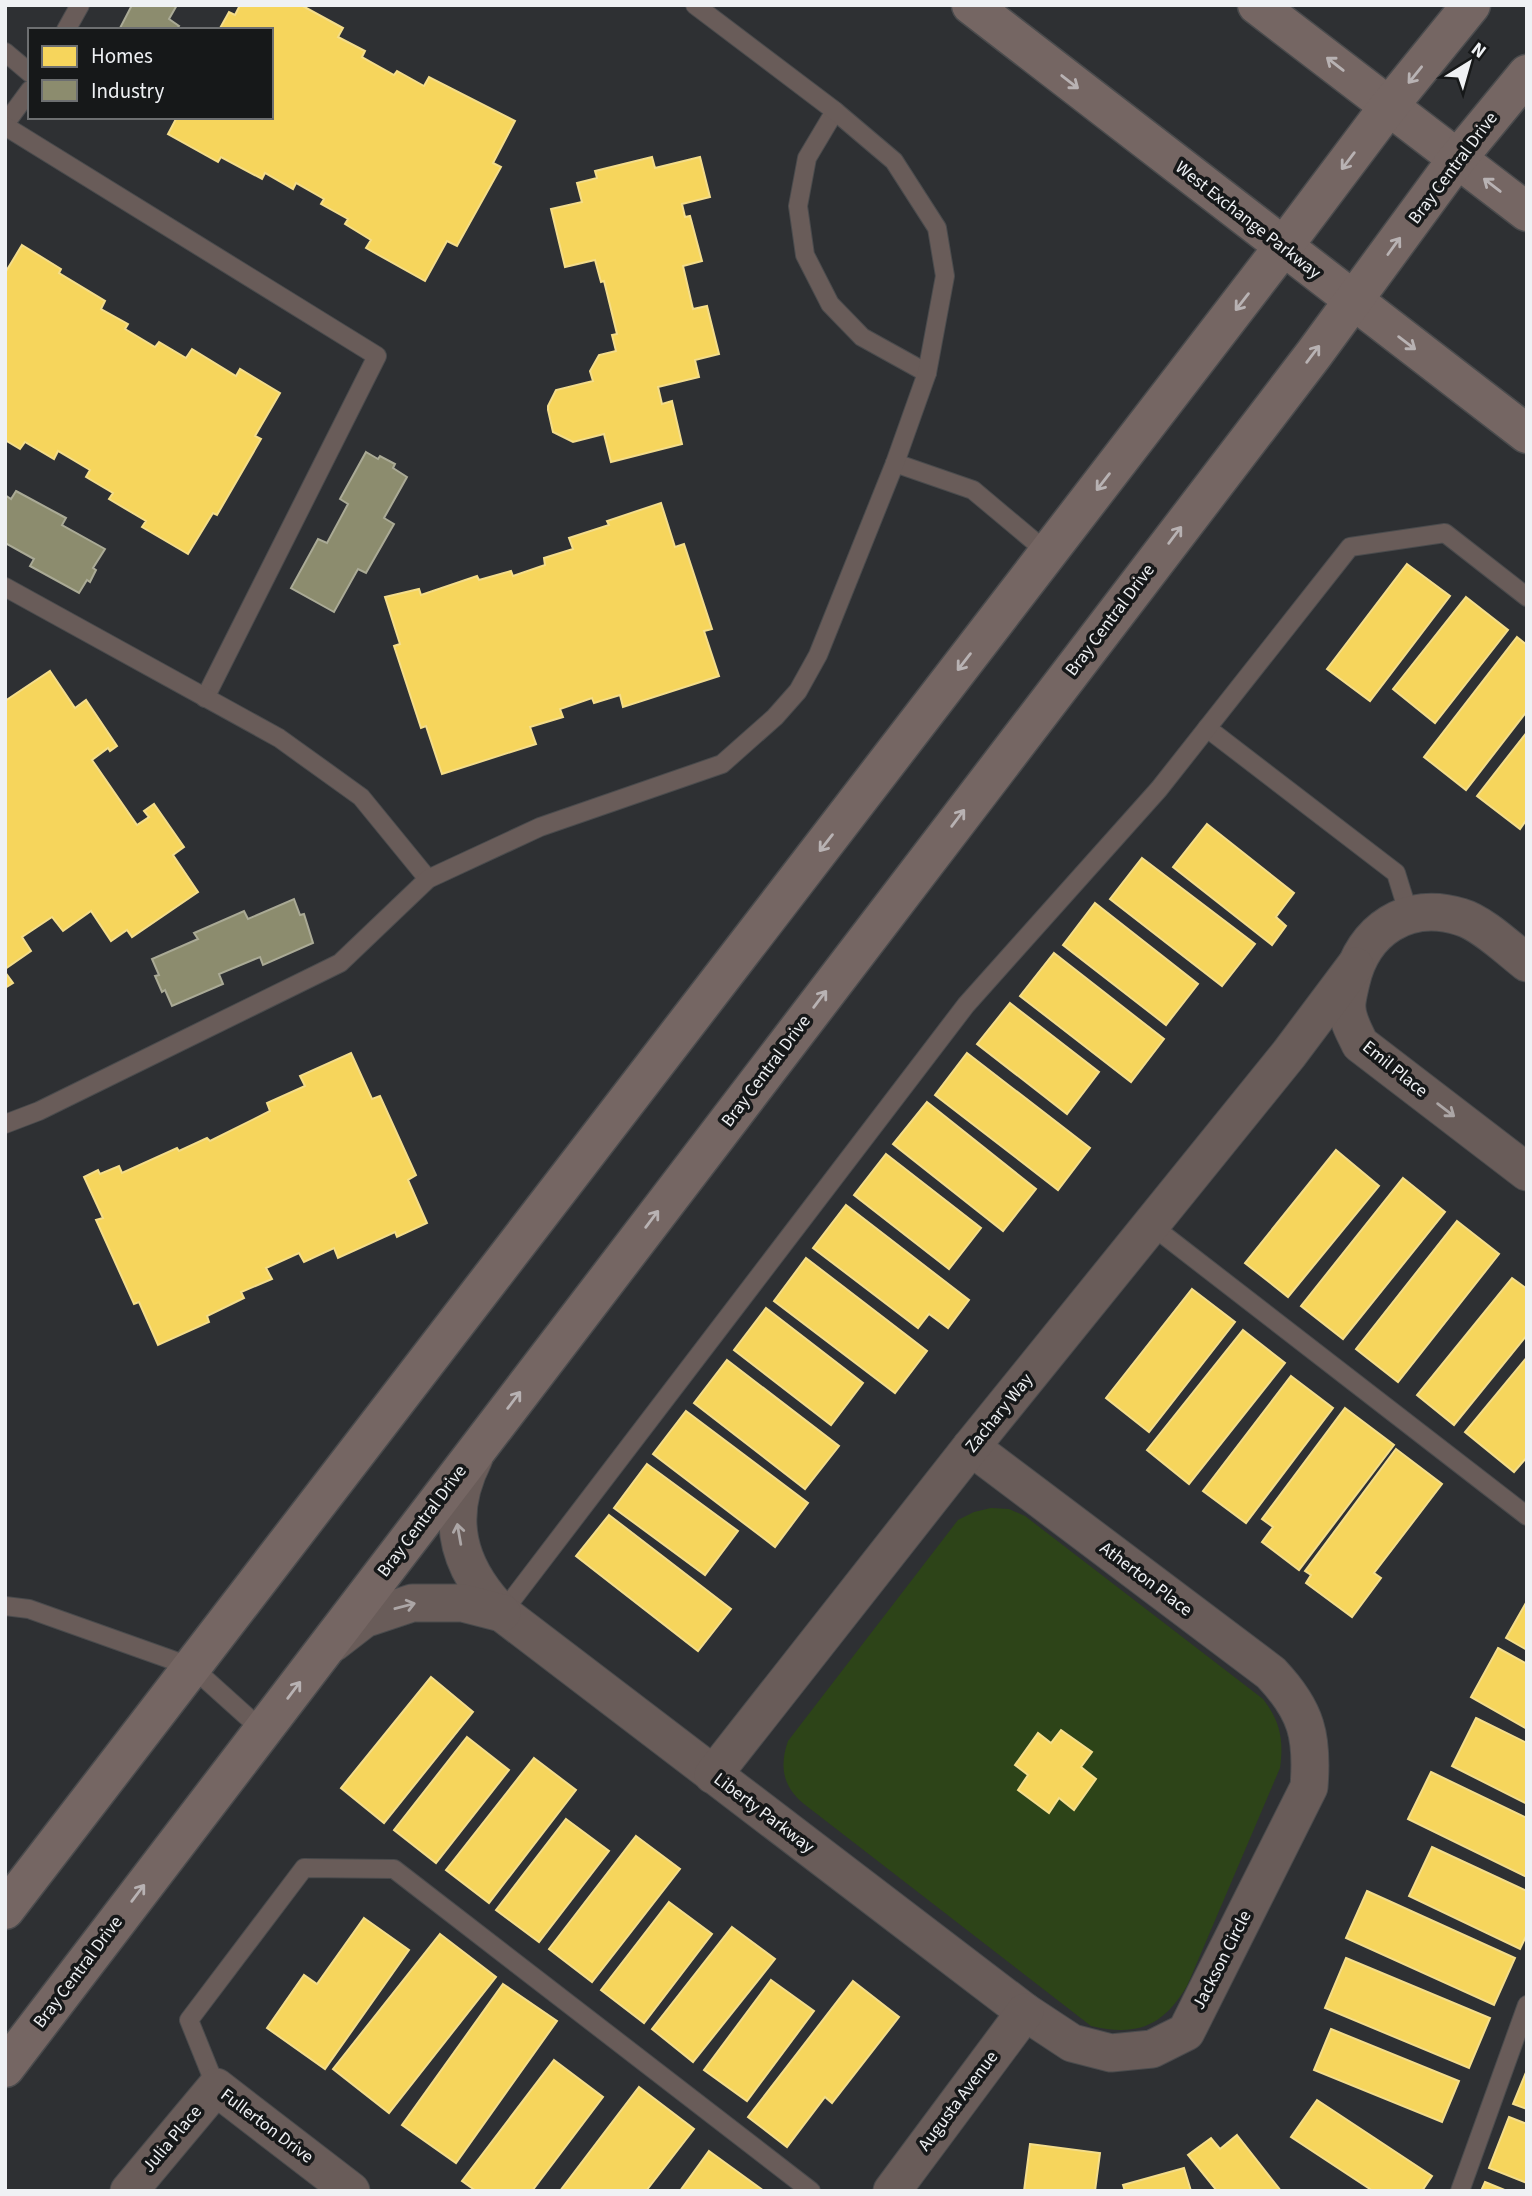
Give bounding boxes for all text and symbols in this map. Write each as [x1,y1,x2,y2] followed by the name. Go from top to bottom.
[28,28,273,119] legend
[1434,28,1504,98] north arrow
[1465,36,1492,65] text: N
[91,41,153,71] text: Homes
[1326,57,1345,72] one-way arrow
[1407,65,1422,83] one-way arrow
[1061,75,1079,90] one-way arrow
[91,76,164,106] text: Industry
[1402,107,1504,229] street label: Bray Central Drive
[1341,151,1356,170] one-way arrow
[1170,155,1327,285] street label: West Exchange Parkway
[1483,178,1502,193] one-way arrow
[1386,237,1401,256] one-way arrow
[1234,292,1249,310] one-way arrow
[1398,335,1416,350] one-way arrow
[1306,345,1321,364] one-way arrow
[1096,472,1110,491] one-way arrow
[1168,526,1182,545] one-way arrow
[1059,559,1161,681] street label: Bray Central Drive
[957,652,972,671] one-way arrow
[951,810,966,828] one-way arrow
[818,833,833,851] one-way arrow
[813,991,828,1009] one-way arrow
[715,1010,817,1132] street label: Bray Central Drive
[1357,1035,1433,1103] street label: Emil Place
[1437,1102,1456,1117] one-way arrow
[645,1210,660,1229] one-way arrow
[959,1368,1039,1458] street label: Zachary Way
[507,1391,522,1410] one-way arrow
[371,1460,473,1582] street label: Bray Central Drive
[452,1523,465,1546] one-way arrow
[1094,1536,1198,1622] street label: Atherton Place
[393,1599,416,1612] one-way arrow
[286,1681,301,1699] one-way arrow
[708,1767,820,1860] street label: Liberty Parkway
[131,1884,146,1903] one-way arrow
[1186,1906,1258,2014] street label: Jackson Circle
[27,1911,129,2033] street label: Bray Central Drive
[912,2046,1004,2156] street label: Augusta Avenue
[215,2083,319,2169] street label: Fullerton Drive
[136,2100,208,2178] street label: Julia Place

